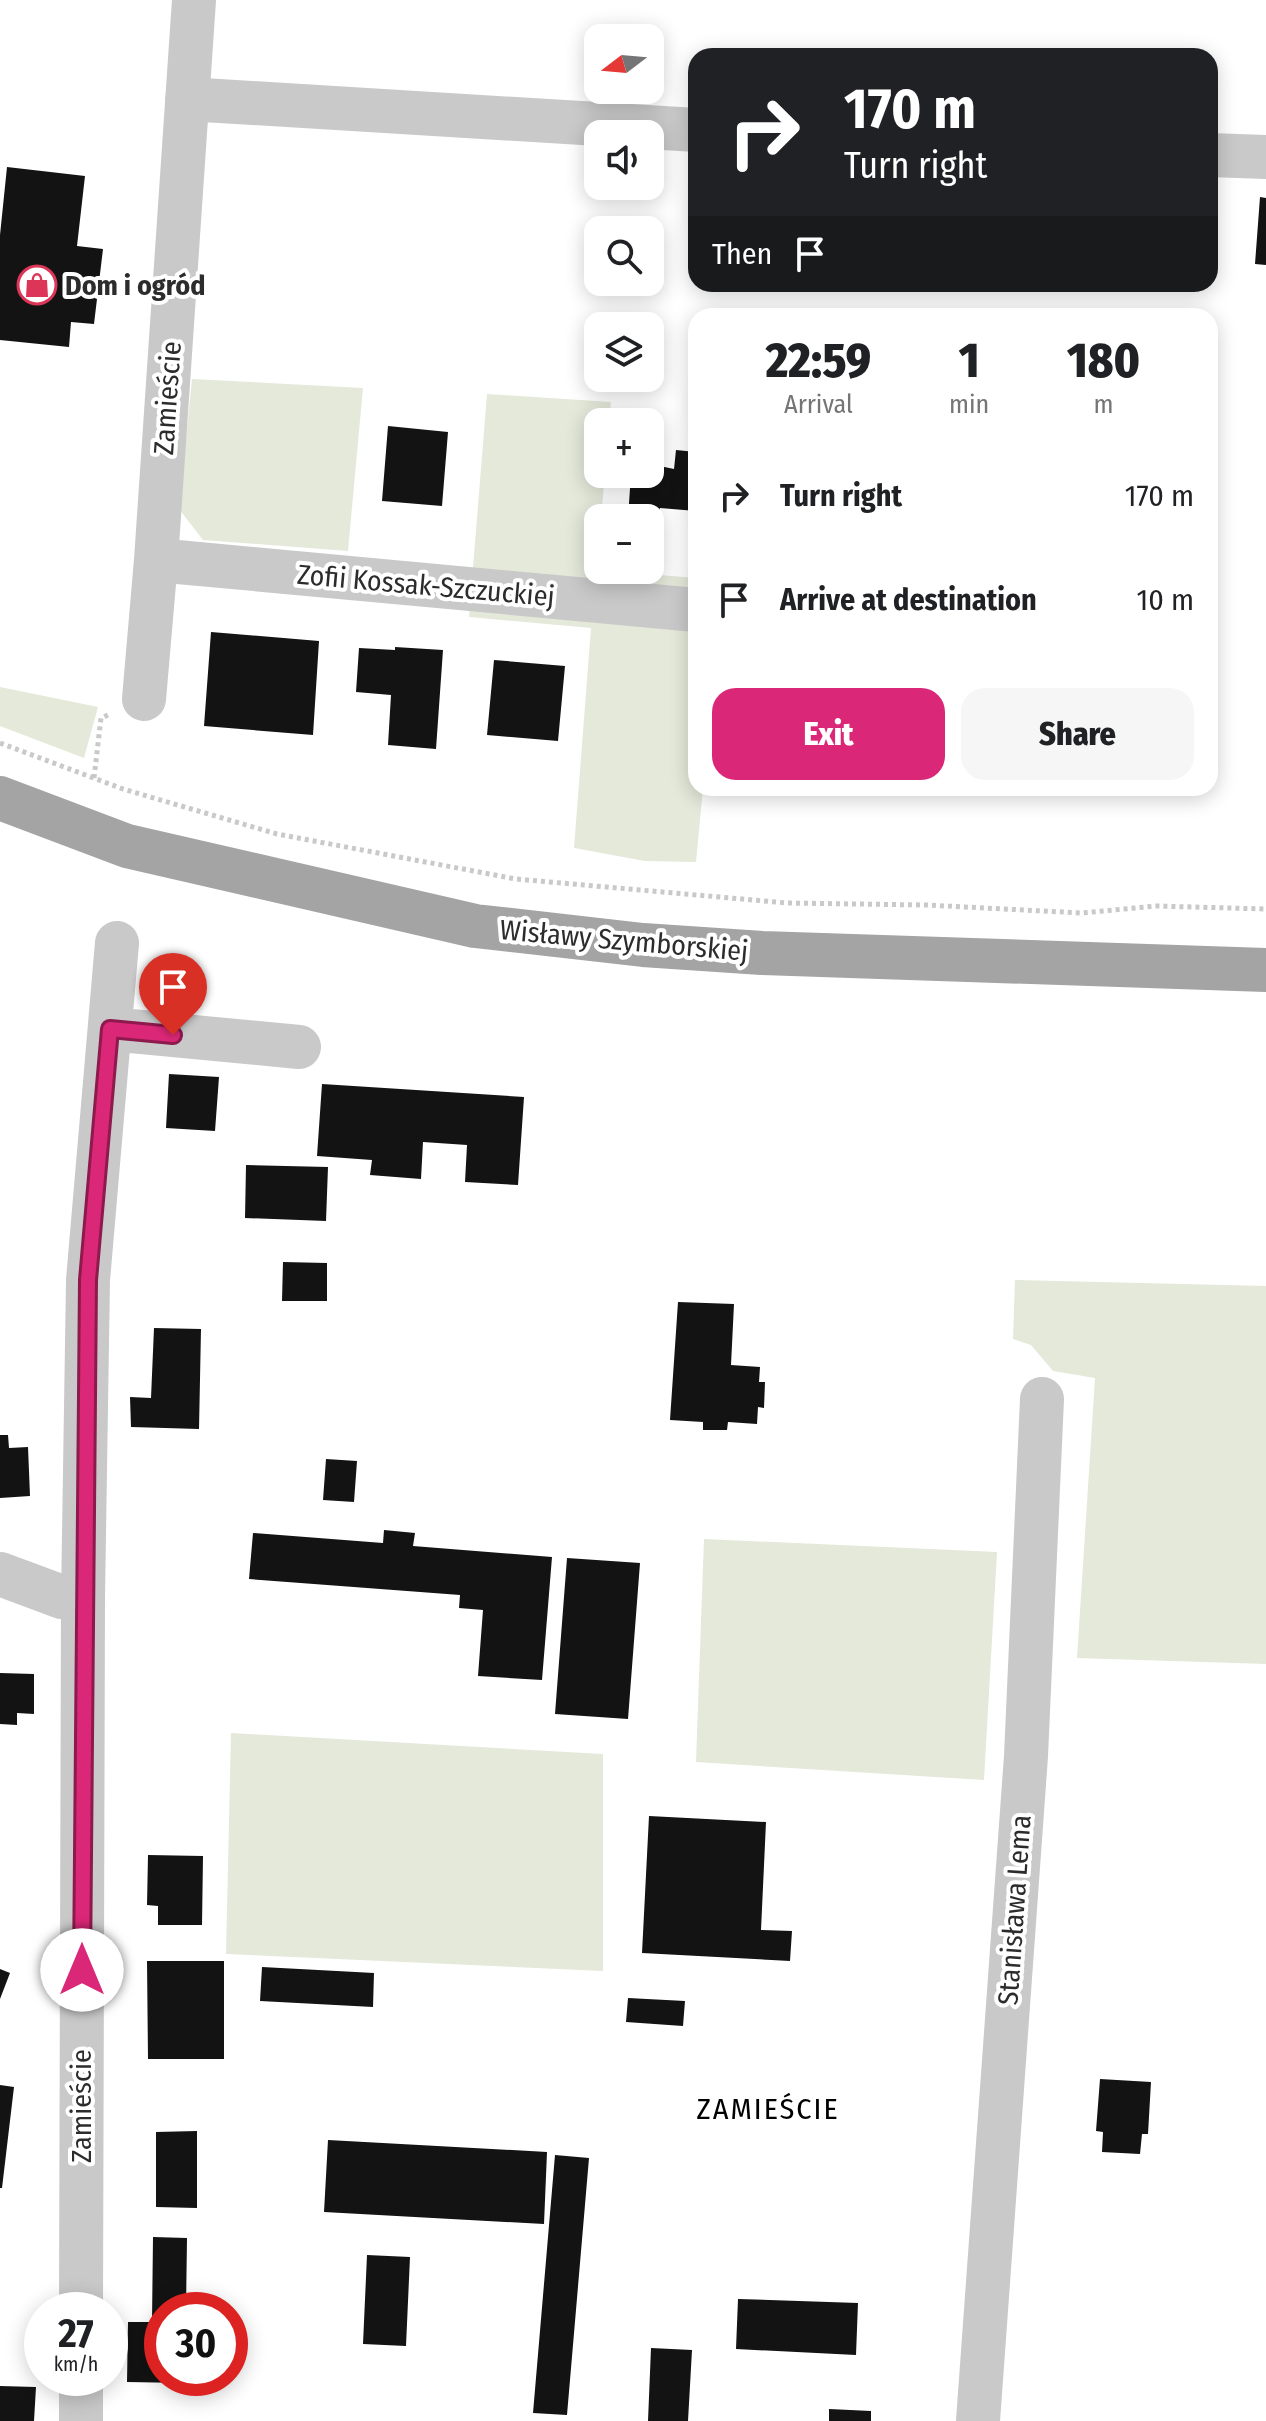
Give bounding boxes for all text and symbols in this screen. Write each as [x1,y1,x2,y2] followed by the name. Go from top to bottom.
[584,24,664,104] north arrow
[584,24,664,584] map controls
[844,76,976,143] text: 170 m
[712,80,816,184] icon: right
[584,120,664,200] button: sound
[844,144,987,188] text: Turn right
[584,216,664,296] button: search
[788,232,832,276] icon: arrive
[712,236,772,272] text: Then
[16,264,58,306] shop icon: Dom i ogród
[65,269,205,302] place label: Dom i ogród
[584,312,664,392] button: layers
[766,332,871,390] text: 22:59
[959,332,979,390] text: 1
[1067,332,1140,390] text: 180
[147,340,188,456] street label: Zamieście
[784,389,853,420] text: Arrival
[949,389,989,420] text: min
[1094,389,1114,420] text: m
[584,408,664,488] button: +
[712,474,756,518] icon: right
[780,478,902,514] text: Turn right
[1125,478,1194,514] text: 170 m
[584,504,664,584] button: −
[296,558,556,613] street label: Zofii Kossak-Szczuckiej
[712,578,756,622] icon: arrive
[780,582,1037,618] text: Arrive at destination
[1137,582,1194,618] text: 10 m
[712,688,945,780] button: Exit
[961,688,1194,780] button: Share
[498,913,750,968] street label: Wisławy Szymborskiej
[139,953,207,1035] pin
[151,965,195,1009] icon: arrive
[991,1814,1038,2006] street label: Stanisława Lema
[40,1928,124,2012] position arrow
[65,2049,98,2163] street label: Zamieście
[697,2091,839,2127] district label: ZAMIEŚCIE
[144,2292,248,2396] speed limit sign: 30
[58,2310,94,2358] text: 27
[54,2352,98,2376] text: km/h

